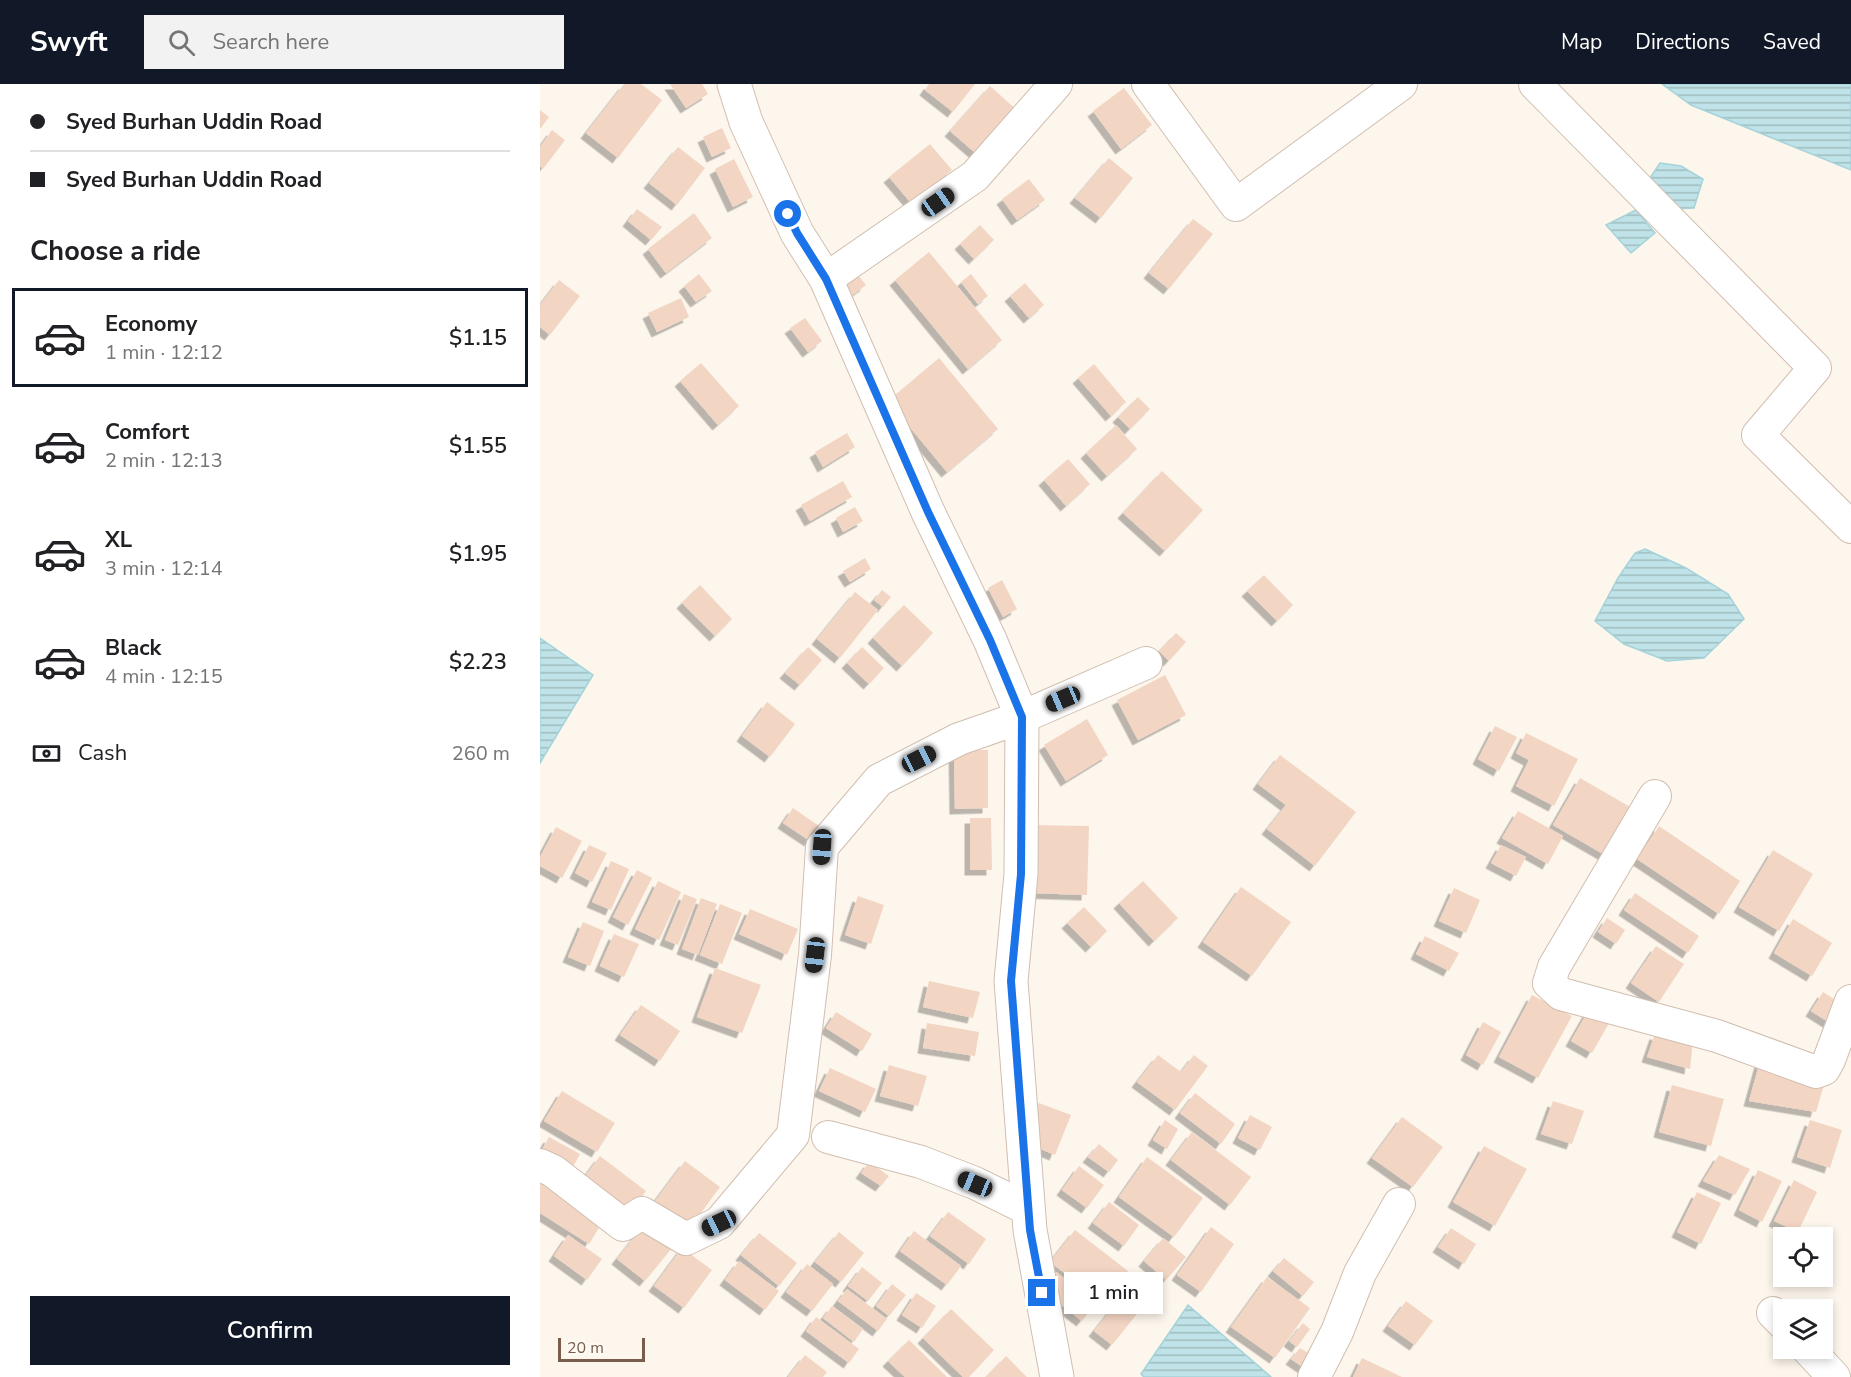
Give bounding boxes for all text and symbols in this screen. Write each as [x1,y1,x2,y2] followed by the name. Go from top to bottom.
[144,15,564,69] search box
[30,23,108,61] text: Swyft
[165,26,198,59] icon: search
[213,27,329,57] text: Search here
[1561,28,1602,56] text: Map
[1635,28,1730,56] text: Directions
[1763,28,1821,56] text: Saved
[66,107,322,137] text: Syed Burhan Uddin Road
[66,165,322,195] text: Syed Burhan Uddin Road
[918,184,958,220] car
[774,200,801,227] route start
[30,233,201,270] text: Choose a ride
[105,309,197,339] text: Economy
[33,311,87,365] icon: car
[449,323,507,353] text: $1.15
[105,339,223,366] text: 1 min · 12:12
[105,417,189,447] text: Comfort
[33,419,87,473] icon: car
[449,431,507,461] text: $1.55
[105,447,223,474] text: 2 min · 12:13
[105,525,132,555] text: XL
[33,527,87,581] icon: car
[449,539,507,569] text: $1.95
[105,555,223,582] text: 3 min · 12:14
[105,633,161,663] text: Black
[33,635,87,689] icon: car
[449,647,507,677] text: $2.23
[105,663,223,690] text: 4 min · 12:15
[1043,684,1083,714] car
[30,737,63,770] icon: cash
[78,738,127,768] text: Cash
[452,740,510,767] text: 260 m
[899,743,939,775] car
[812,828,832,866] car
[804,936,826,974] car
[955,1169,995,1199] car
[699,1207,739,1239] car
[1773,1227,1833,1359] map controls
[1773,1227,1833,1287] button: locate
[1063,1272,1162,1314] callout: 1 min
[1028,1279,1055,1306] route end
[1088,1279,1139,1306] text: 1 min
[30,1296,510,1365] button: Confirm
[1773,1299,1833,1359] button: layers
[558,1335,645,1362] scale bar
[567,1337,604,1359] text: 20 m

